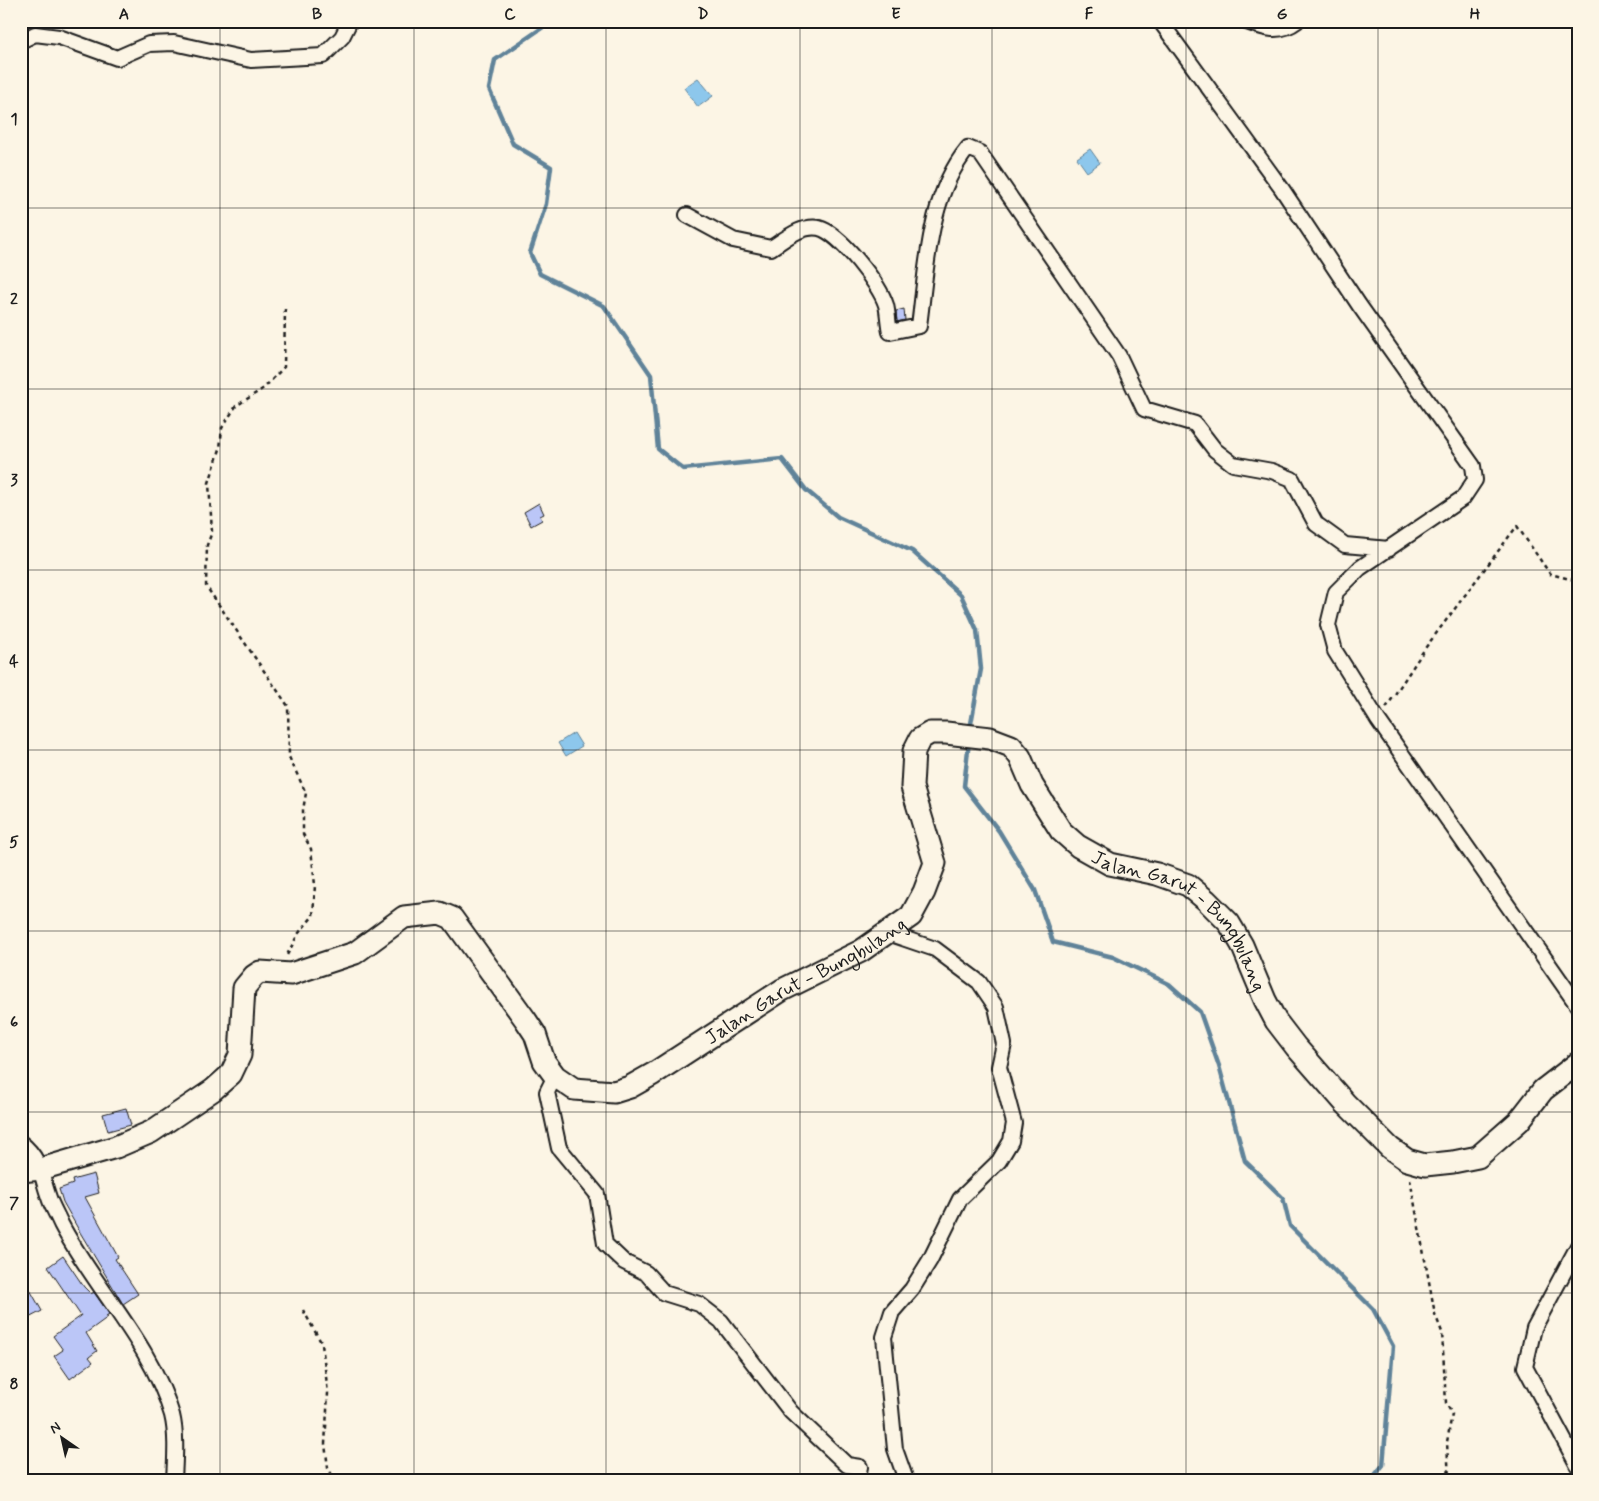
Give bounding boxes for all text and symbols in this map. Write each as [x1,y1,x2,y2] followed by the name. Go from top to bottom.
[119,4,129,25] text: A
[312,4,322,25] text: B
[504,4,516,25] text: C
[697,4,709,25] text: D
[891,4,901,25] text: E
[1085,4,1094,25] text: F
[1277,4,1288,25] text: G
[1470,4,1481,25] text: H
[10,109,18,130] text: 1
[10,289,18,310] text: 2
[10,470,18,491] text: 3
[9,651,19,672] text: 4
[9,832,19,853] text: 5
[1086,844,1272,996] street label: Jalan Garut - Bungbulang
[700,911,912,1052] street label: Jalan Garut - Bungbulang
[10,1012,18,1033] text: 6
[9,1193,19,1214] text: 7
[9,1374,19,1395] text: 8
[38,1414,88,1464] north arrow
[46,1418,64,1438] text: N

